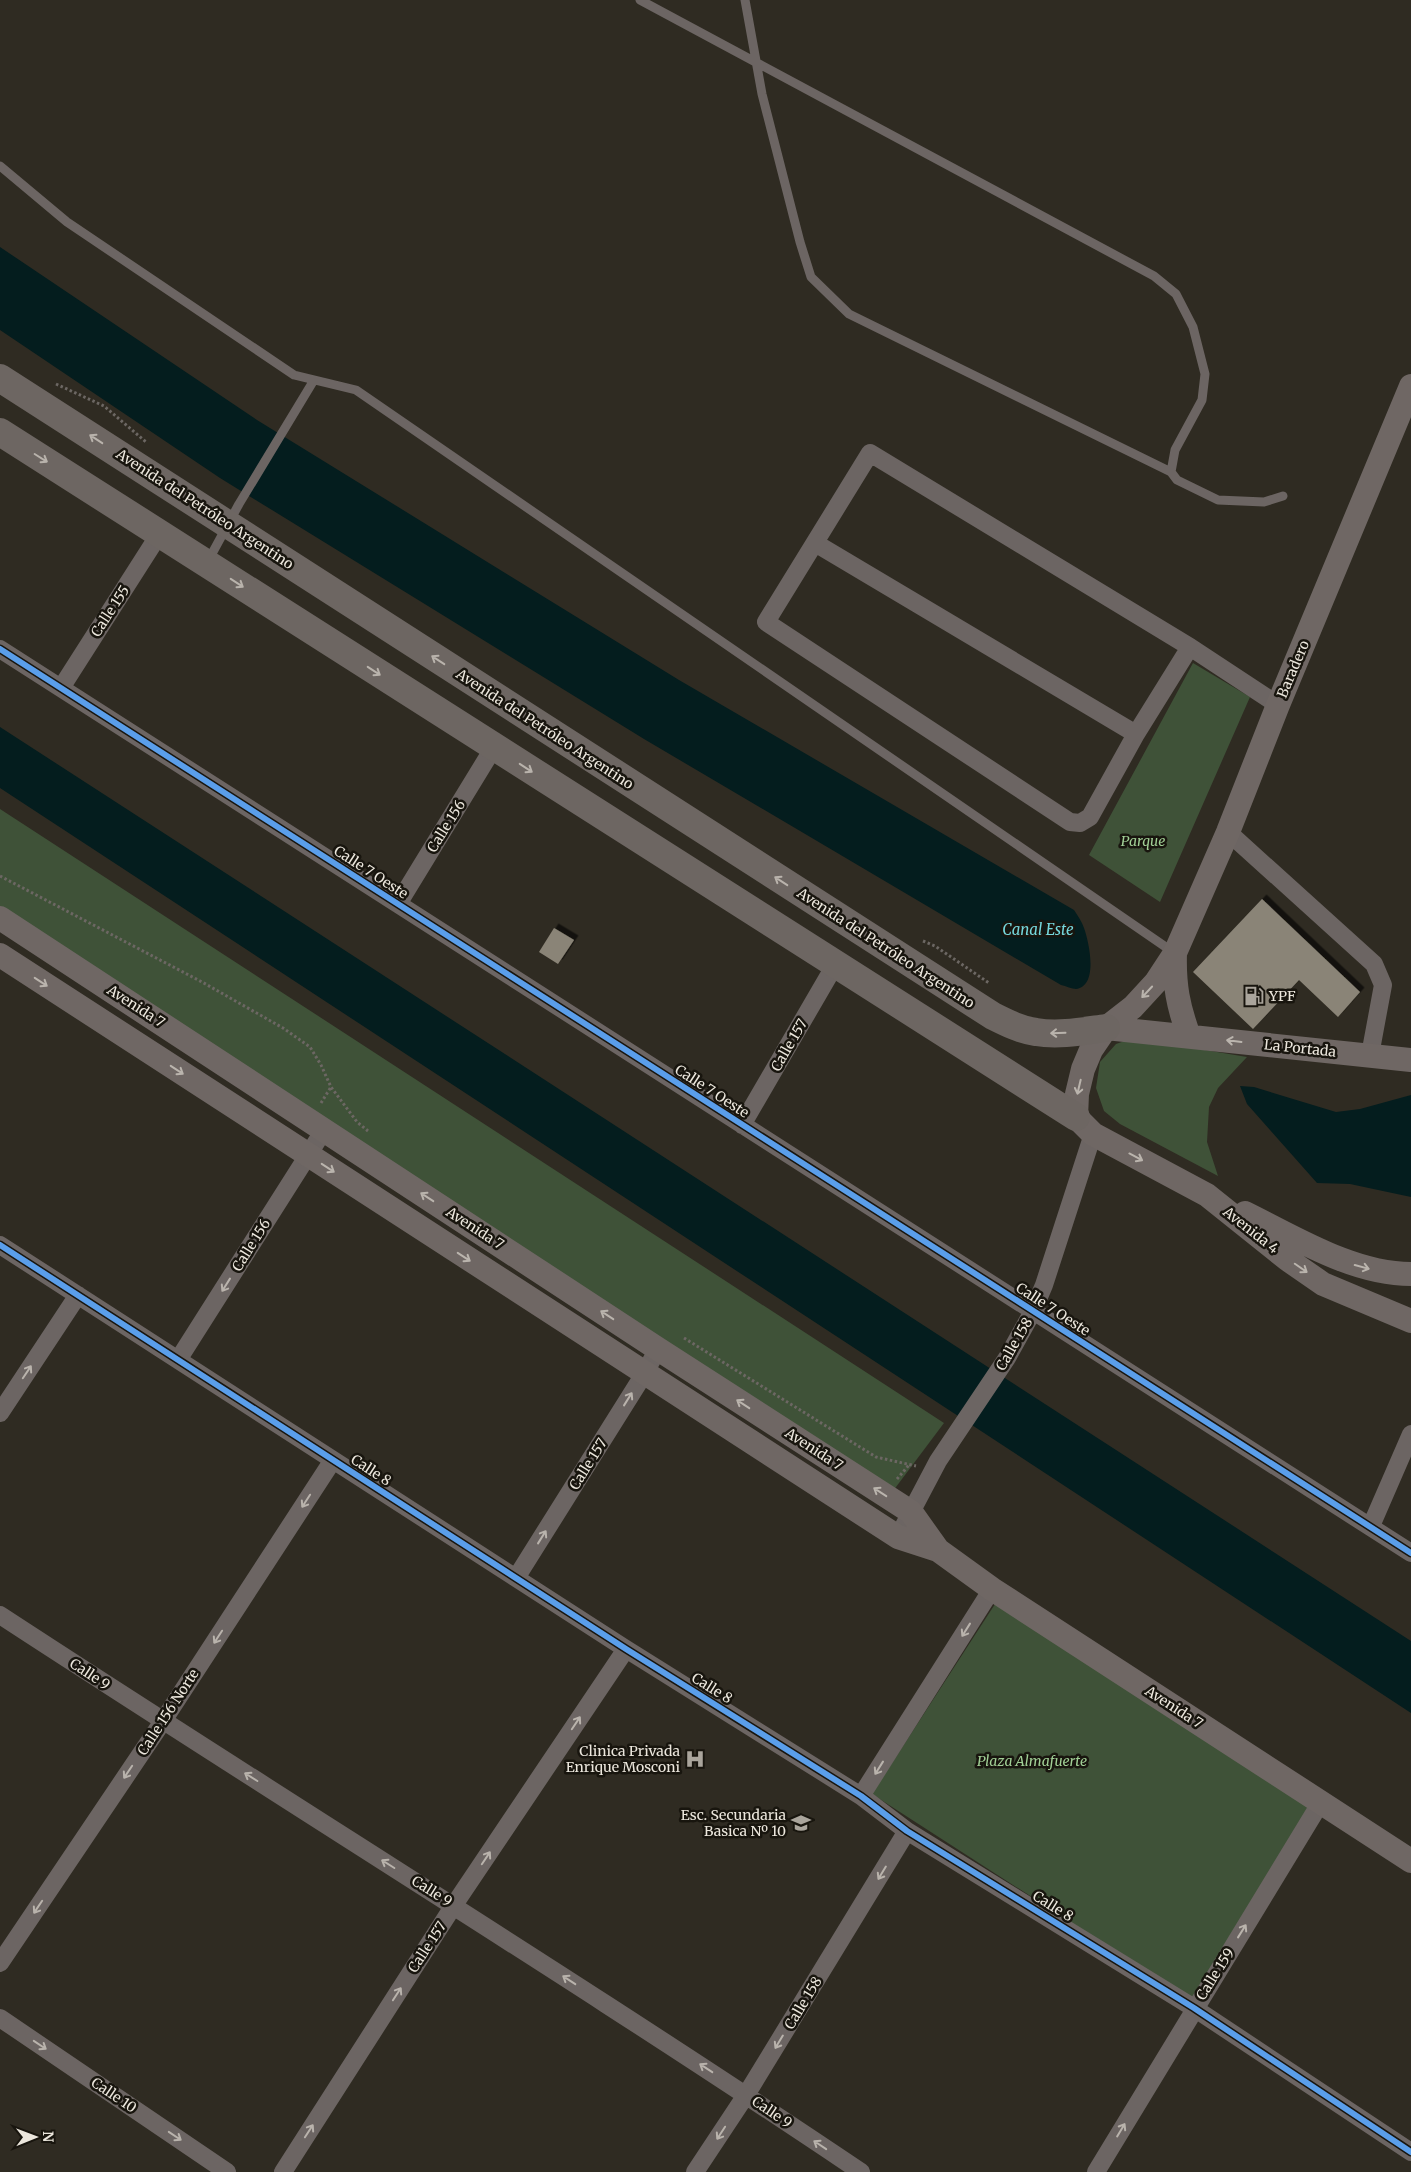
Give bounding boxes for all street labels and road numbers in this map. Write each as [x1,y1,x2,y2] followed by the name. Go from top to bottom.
[112,444,297,573] street label: Avenida del Petróleo Argentino
[87,582,133,640] street label: Calle 155
[1273,637,1313,701] street label: Baradero
[452,664,637,793] street label: Avenida del Petróleo Argentino
[423,796,469,856] street label: Calle 156
[331,841,411,903] street label: Calle 7 Oeste
[793,883,978,1012] street label: Avenida del Petróleo Argentino
[103,980,168,1031] street label: Avenida 7
[767,1016,811,1074] street label: Calle 157
[1263,1035,1337,1061] street label: La Portada
[672,1060,752,1122] street label: Calle 7 Oeste
[442,1202,507,1253] street label: Avenida 7
[1219,1202,1283,1258] street label: Avenida 4
[228,1215,274,1275] street label: Calle 156
[1013,1278,1093,1340] street label: Calle 7 Oeste
[992,1314,1036,1374] street label: Calle 158
[781,1423,846,1474] street label: Avenida 7
[565,1435,611,1493] street label: Calle 157
[347,1450,395,1490] street label: Calle 8
[66,1654,114,1694] street label: Calle 9
[133,1665,203,1759] street label: Calle 156 Norte
[688,1669,736,1707] street label: Calle 8
[1141,1681,1206,1732] street label: Avenida 7
[408,1872,456,1910] street label: Calle 9
[1029,1887,1077,1925] street label: Calle 8
[404,1918,450,1976] street label: Calle 157
[1192,1945,1238,2003] street label: Calle 159
[780,1973,826,2033] street label: Calle 158
[88,2073,140,2117] street label: Calle 10
[748,2092,796,2132] street label: Calle 9

